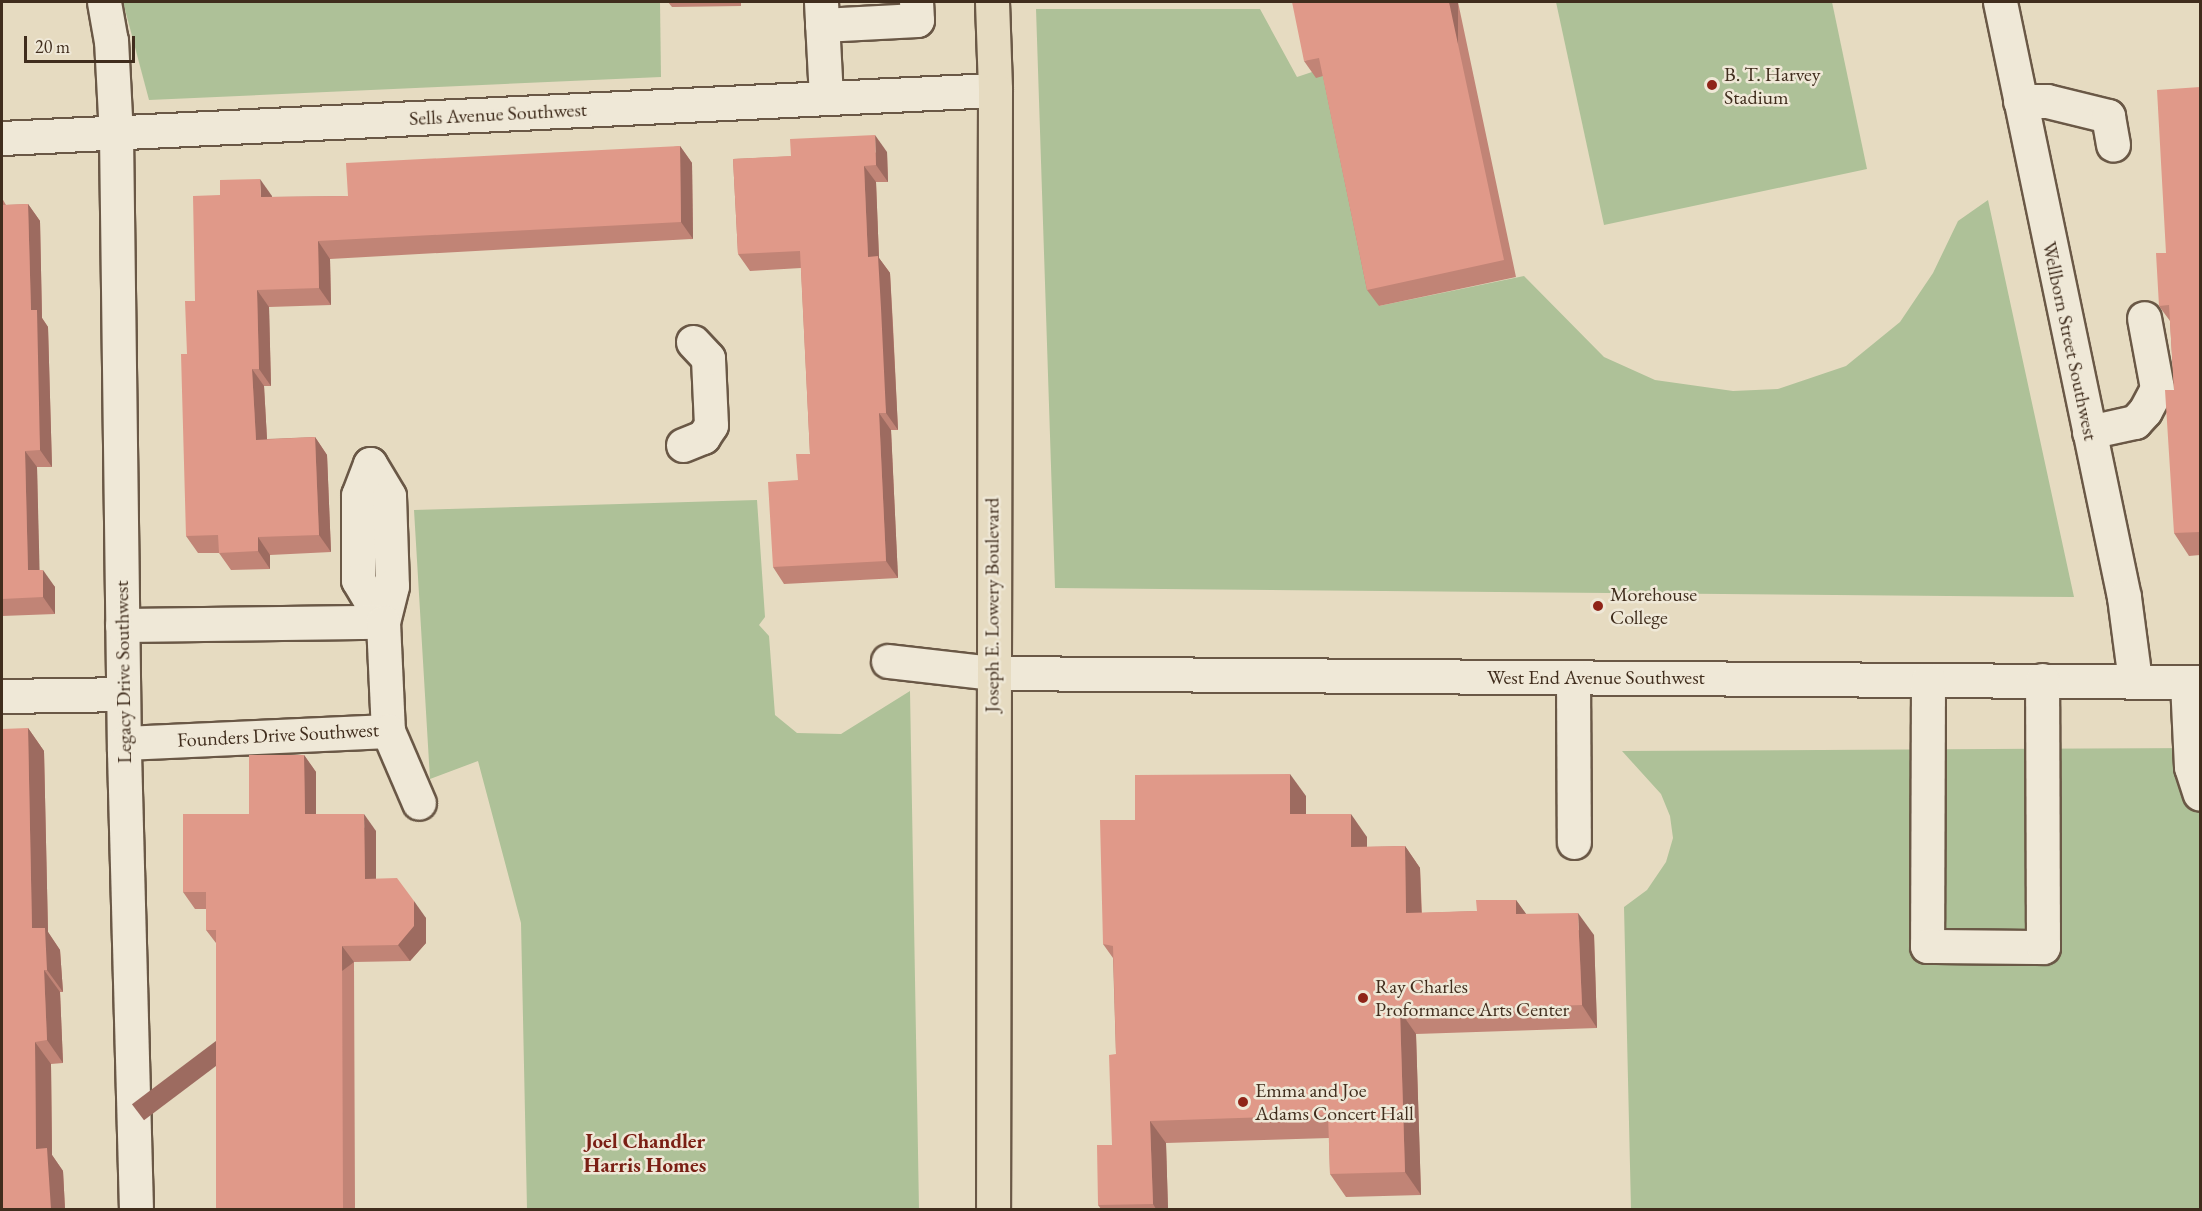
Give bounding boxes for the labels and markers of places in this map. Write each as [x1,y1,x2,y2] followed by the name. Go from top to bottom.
[1724,62,1821,109] place label: B. T. Harvey Stadium
[1705,78,1719,92] marker: B. T. Harvey Stadium
[1610,582,1697,629] place label: Morehouse College
[1591,599,1605,613] marker: Morehouse College
[1375,975,1569,1022] place label: Ray Charles Proformance Arts Center
[1356,991,1370,1005] marker: Ray Charles Proformance Arts Center
[1255,1078,1414,1125] place label: Emma and Joe Adams Concert Hall
[1236,1095,1250,1109] marker: Emma and Joe Adams Concert Hall

